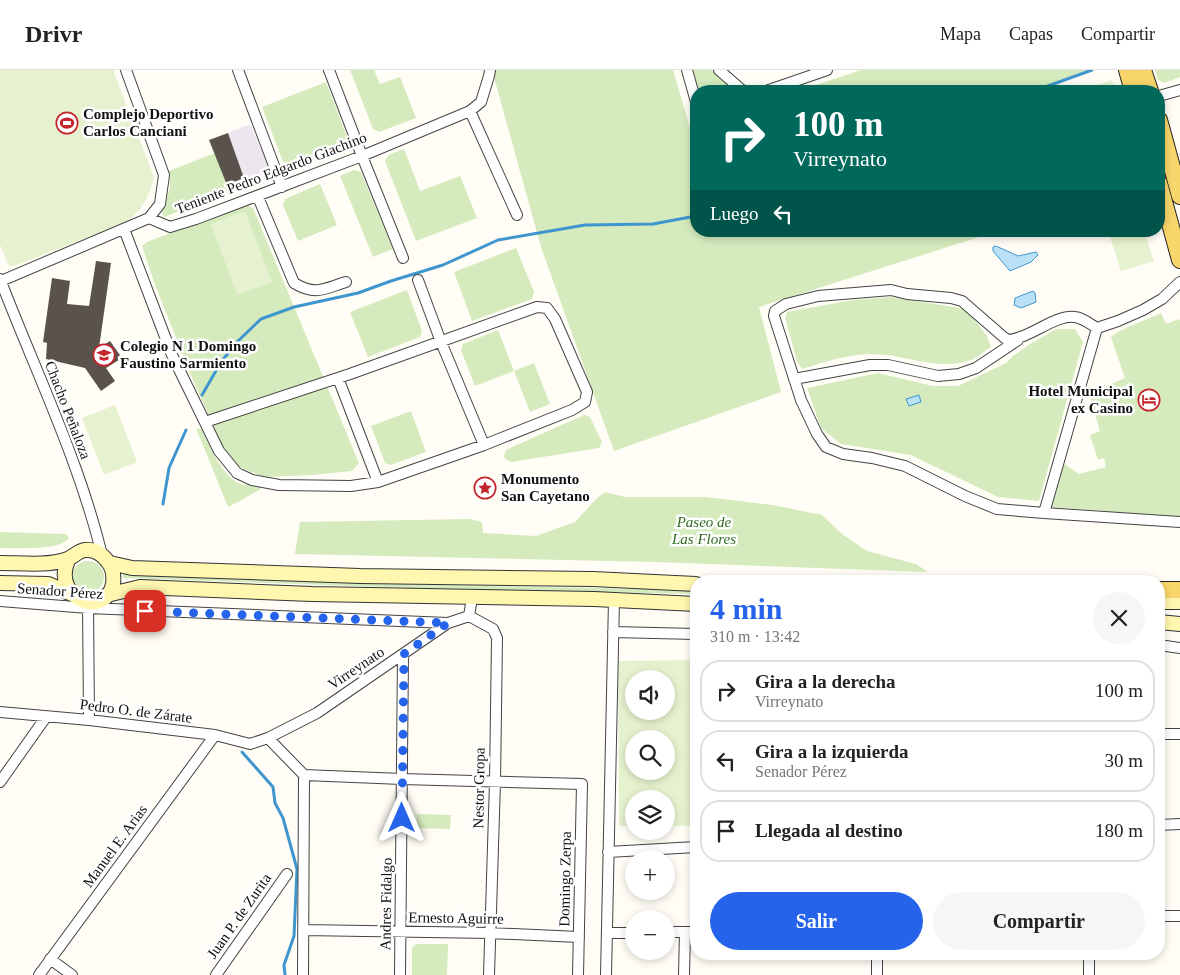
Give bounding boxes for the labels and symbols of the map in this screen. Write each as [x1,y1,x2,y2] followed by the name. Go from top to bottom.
[83,106,213,139] place label: Complejo Deportivo Carlos Canciani
[55,111,79,135] sports icon: Complejo Deportivo Carlos Canciani
[173,129,369,217] street label: Teniente Pedro Edgardo Giachino
[120,338,256,371] place label: Colegio N 1 Domingo Faustino Sarmiento
[92,343,116,367] school or university icon: Colegio N 1 Domingo Faustino Sarmiento
[42,359,94,462] street label: Chacho Peñaloza
[1028,383,1133,416] place label: Hotel Municipal ex Casino
[1137,388,1161,412] hotel icon: Hotel Municipal ex Casino
[501,471,590,504] place label: Monumento San Cayetano
[473,476,497,500] place icon: Monumento San Cayetano
[671,514,736,547] park label: Paseo de Las Flores
[16,580,104,602] street label: Senador Pérez
[124,590,166,632] pin
[325,643,387,693] street label: Virreynato
[79,696,194,726] street label: Pedro O. de Zárate
[470,747,488,829] street label: Nestor Gropa
[375,791,427,843] position arrow
[80,802,150,890] street label: Manuel E. Arias
[556,831,574,927] street label: Domingo Zerpa
[377,857,395,951] street label: Andres Fidalgo
[204,870,274,962] street label: Juan P. de Zurita
[408,909,504,927] street label: Ernesto Aguirre

